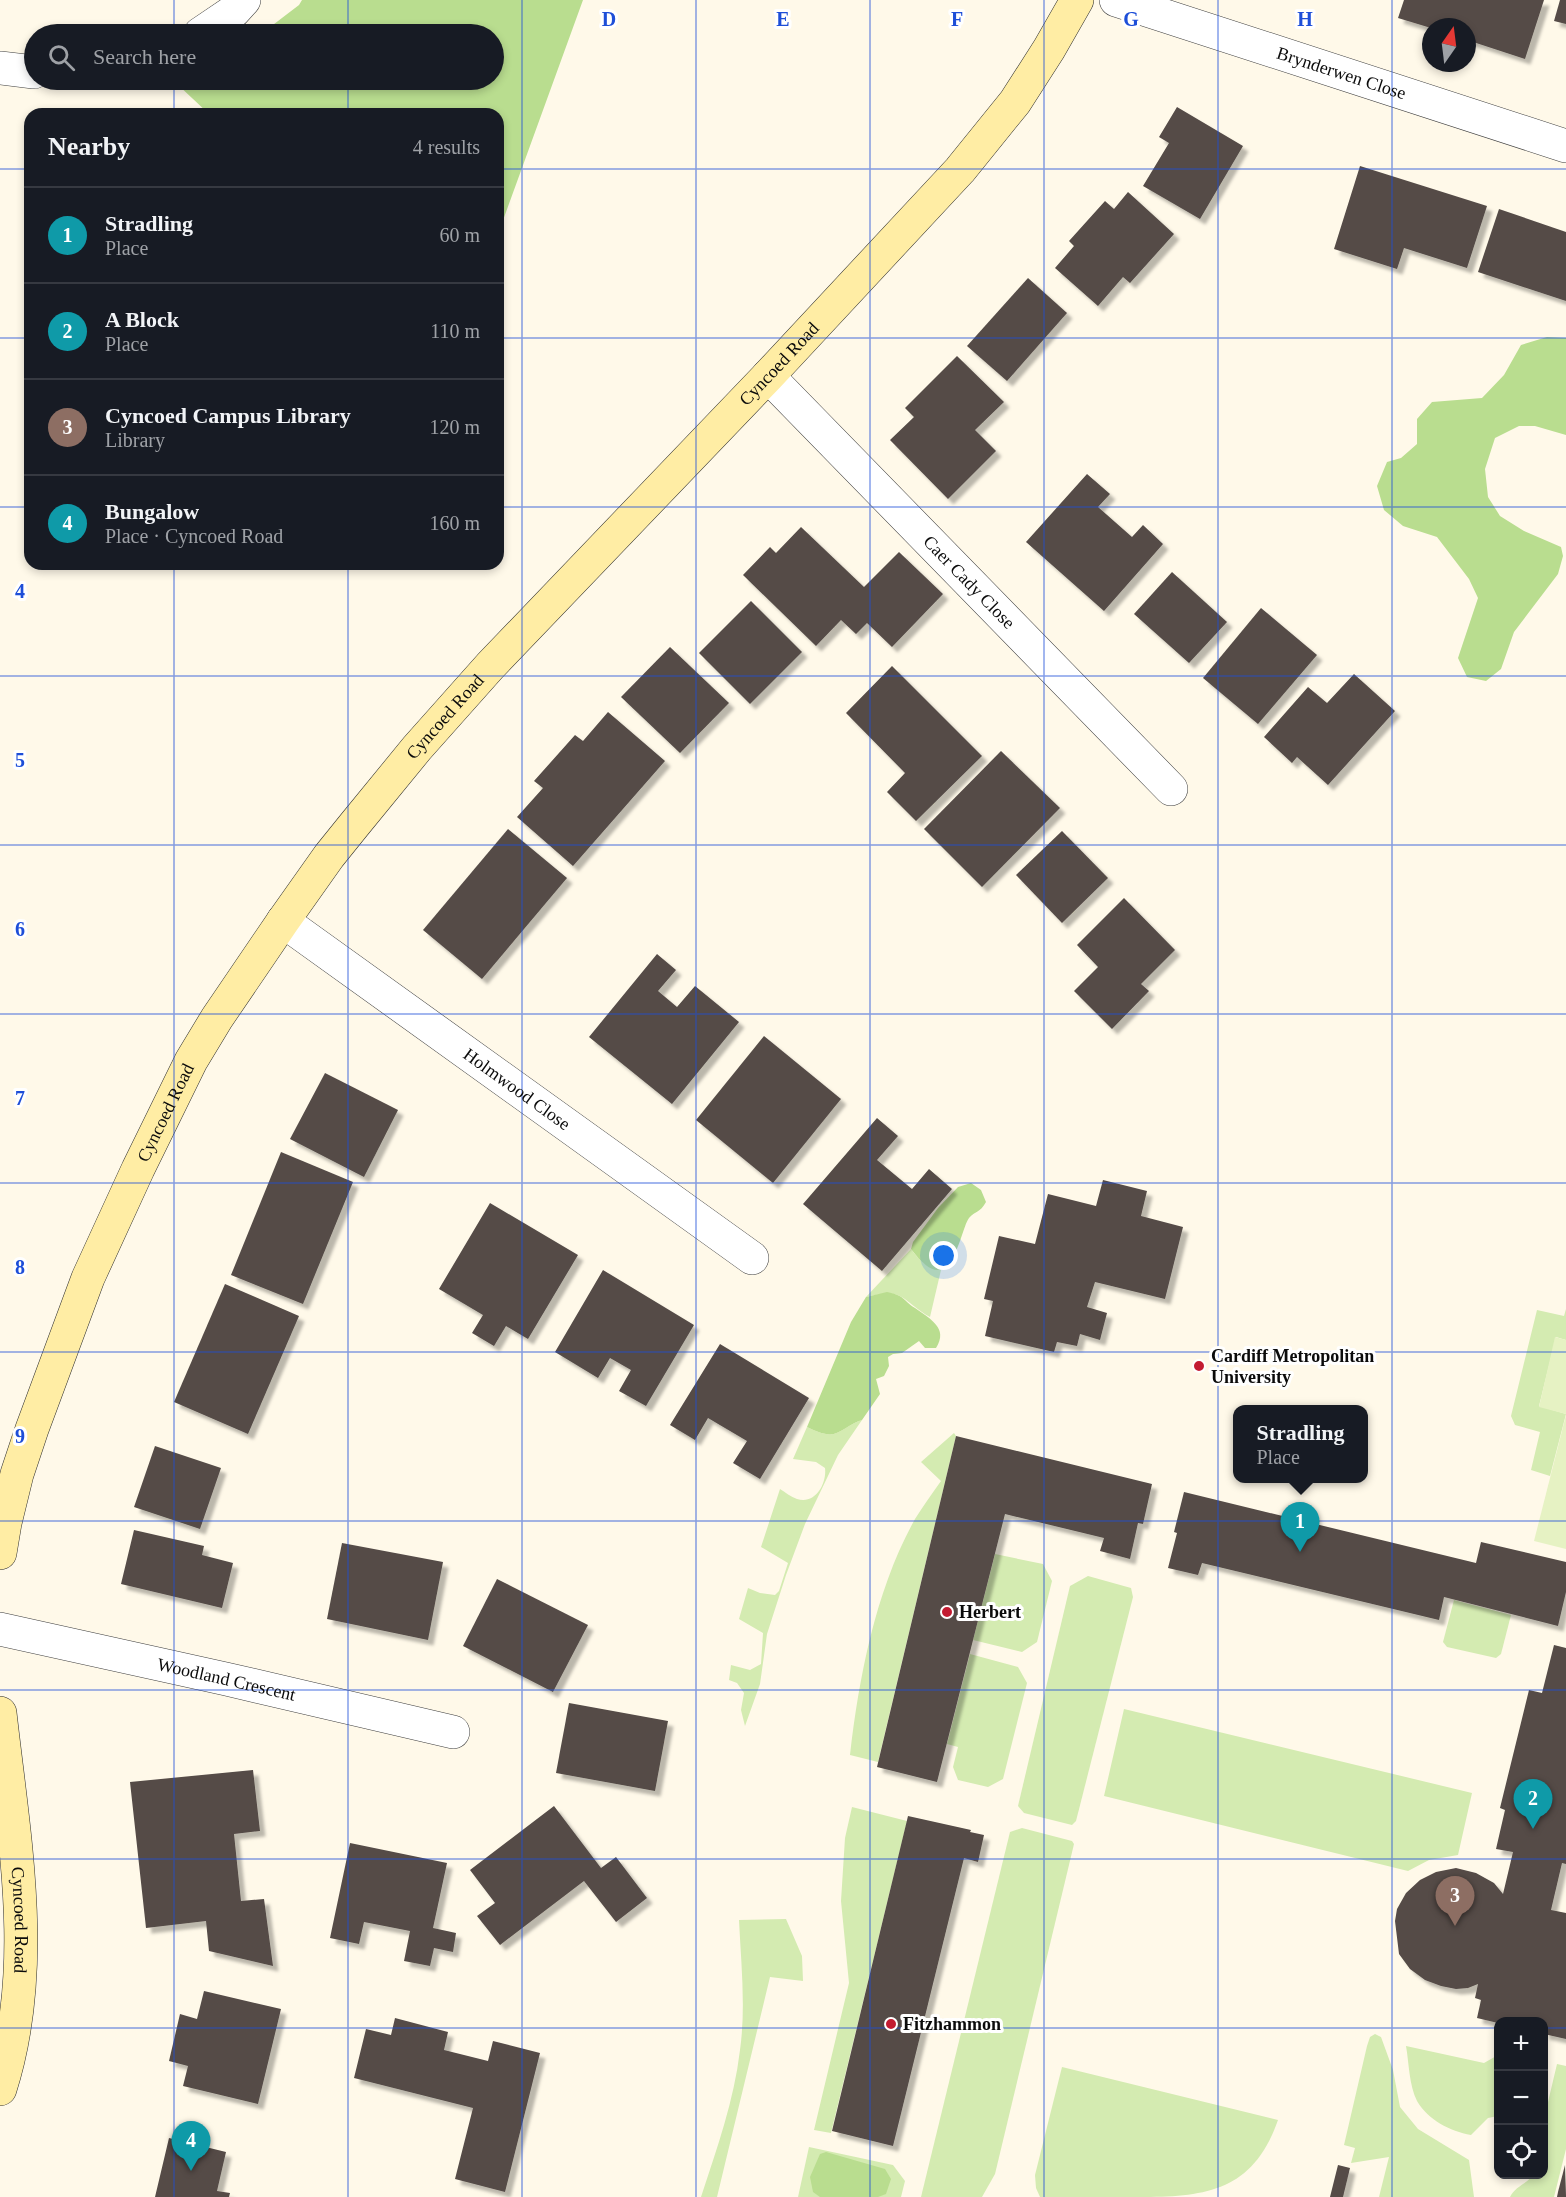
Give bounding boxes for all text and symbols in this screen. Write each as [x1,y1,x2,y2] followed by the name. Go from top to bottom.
[602,8,616,30] text: D
[776,8,790,30] text: E
[951,8,963,30] text: F
[1123,8,1139,30] text: G
[1297,8,1313,30] text: H
[1422,18,1476,72] north arrow
[24,24,504,90] search box
[45,41,78,74] icon: search
[1274,43,1409,103] street label: Brynderwen Close
[93,44,196,69] text: Search here
[48,132,130,161] text: Nearby
[413,136,480,158] text: 4 results
[105,211,193,236] text: Stradling
[63,224,73,246] text: 1
[439,224,480,246] text: 60 m
[105,237,148,259] text: Place
[105,307,179,332] text: A Block
[735,318,823,410] street label: Cyncoed Road
[63,320,73,342] text: 2
[430,320,480,342] text: 110 m
[105,333,148,355] text: Place
[105,403,351,428] text: Cyncoed Campus Library
[63,416,73,438] text: 3
[429,416,480,438] text: 120 m
[105,429,165,451] text: Library
[105,499,199,524] text: Bungalow
[63,512,73,534] text: 4
[429,512,480,534] text: 160 m
[105,525,283,547] text: Place · Cyncoed Road
[919,531,1019,633] street label: Caer Cady Close
[15,580,25,602] text: 4
[402,670,488,763] street label: Cyncoed Road
[15,749,25,771] text: 5
[15,918,25,940] text: 6
[460,1044,574,1134] street label: Holmwood Close
[133,1060,198,1165] street label: Cyncoed Road
[15,1087,25,1109] text: 7
[929,1241,958,1270] your location
[15,1256,25,1278] text: 8
[1211,1346,1374,1387] place label: Cardiff Metropolitan University
[1192,1359,1206,1373] marker: Cardiff Metropolitan University
[1233,1405,1368,1483] popup
[1256,1420,1345,1445] text: Stradling
[15,1425,25,1447] text: 9
[1256,1446,1300,1468] text: Place
[1280,1502,1320,1552] pin: 1
[959,1602,1021,1622] place label: Herbert
[940,1605,954,1619] marker: Herbert
[155,1654,298,1705] street label: Woodland Crescent
[1514,1780,1552,1829] pin: 2
[8,1866,31,1974] street label: Cyncoed Road
[1436,1876,1474,1926] pin: 3
[903,2014,1001,2034] place label: Fitzhammon
[884,2017,898,2031] marker: Fitzhammon
[1494,2017,1548,2179] map controls
[1494,2017,1548,2071] button: +
[1494,2071,1548,2125] button: −
[172,2122,210,2171] pin: 4
[1494,2125,1548,2179] button: locate

